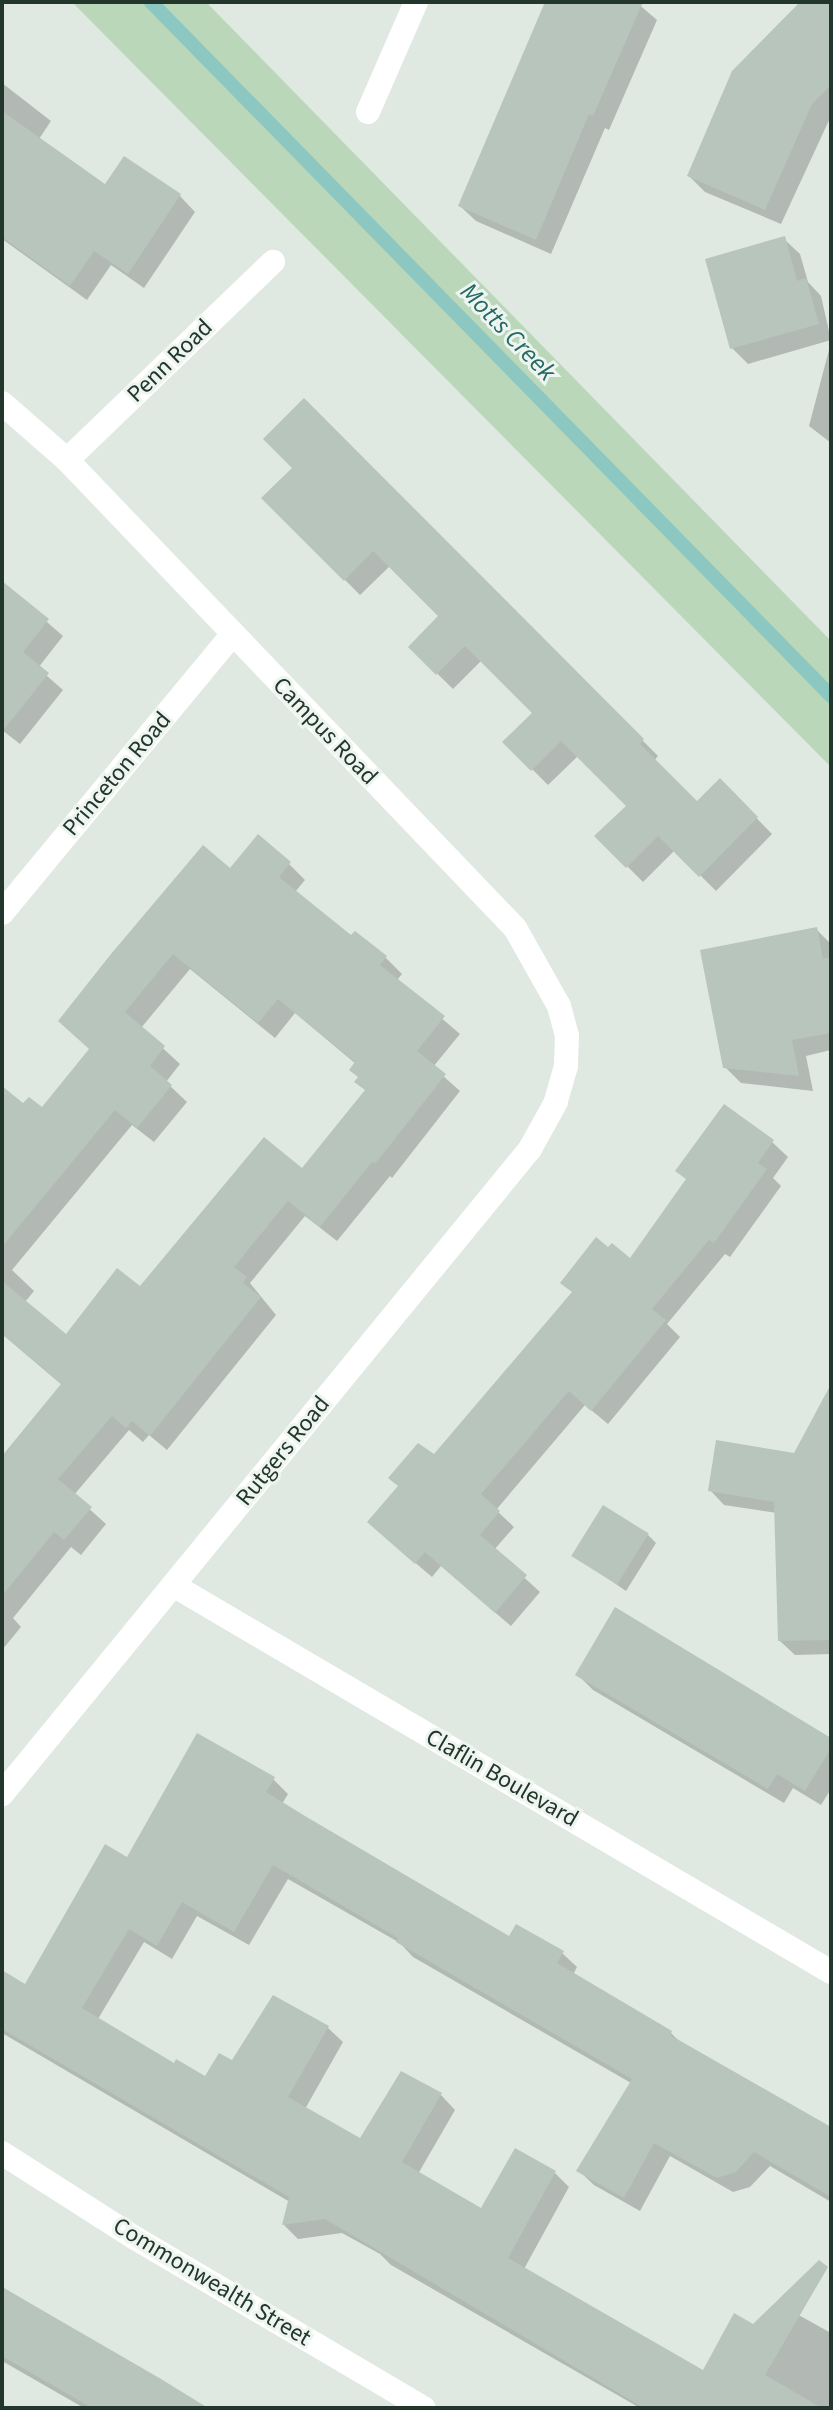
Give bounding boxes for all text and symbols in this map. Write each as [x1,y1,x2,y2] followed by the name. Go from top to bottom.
[454,276,562,388] water label: Motts Creek
[121,313,219,409] street label: Penn Road
[267,671,383,791] street label: Campus Road
[57,706,177,842] street label: Princeton Road
[230,1390,336,1512] street label: Rutgers Road
[421,1723,583,1833] street label: Claflin Boulevard
[108,2212,316,2352] street label: Commonwealth Street

